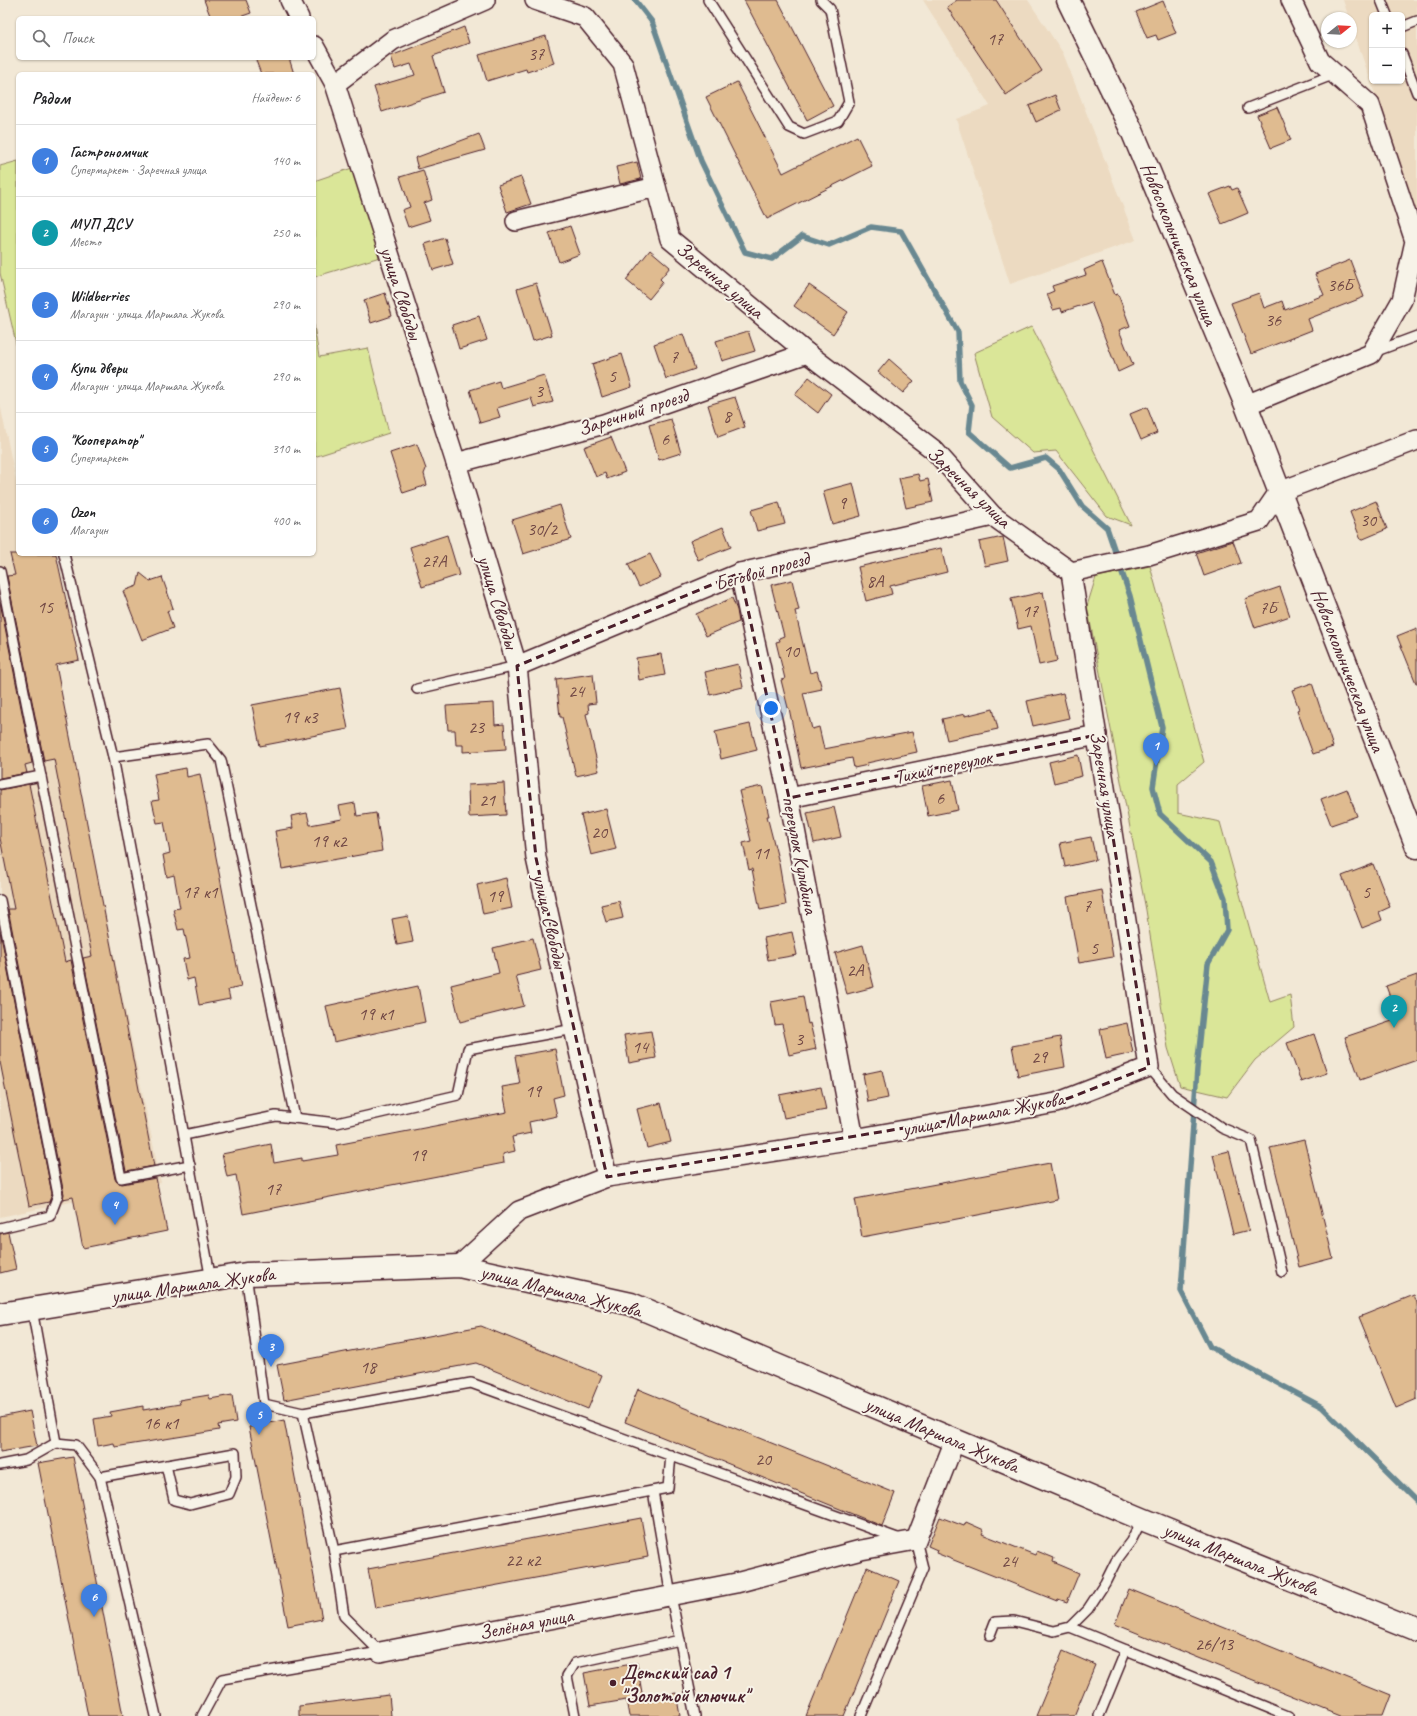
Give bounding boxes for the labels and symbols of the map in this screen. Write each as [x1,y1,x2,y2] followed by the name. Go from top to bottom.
[1321,12,1357,48] north arrow
[987,28,1004,50] house number: 17
[528,43,545,65] house number: 37
[1135,159,1224,331] street label: Новосокольническая улица
[671,236,770,325] street label: Заречная улица
[374,242,428,344] street label: улица Свободы
[1327,274,1356,296] house number: 36Б
[1265,309,1282,331] house number: 36
[670,346,679,368] house number: 7
[608,365,617,387] house number: 5
[535,380,545,402] house number: 3
[575,382,693,442] street label: Заречный проезд
[723,405,733,427] house number: 8
[661,428,670,450] house number: 6
[922,441,1017,534] street label: Заречная улица
[838,492,848,514] house number: 9
[1360,509,1378,531] house number: 30
[527,518,559,540] house number: 30/2
[712,545,814,596] street label: Беговой проезд
[421,550,448,572] house number: 27А
[472,551,524,653] street label: улица Свободы
[866,570,885,592] house number: 8А
[1305,585,1391,757] street label: Новосокольническая улица
[37,596,54,618] house number: 15
[1259,597,1279,619] house number: 7Б
[1022,600,1039,622] house number: 17
[783,640,801,662] house number: 10
[568,680,586,702] house number: 24
[761,698,781,718] your location
[282,706,320,728] house number: 19 к3
[468,716,486,738] house number: 23
[1084,729,1126,840] street label: Заречная улица
[1143,733,1169,766] pin: 1
[892,744,996,790] street label: Тихий переулок
[936,787,945,809] house number: 6
[479,789,496,811] house number: 21
[776,794,824,918] street label: переулок Кулибина
[591,821,609,843] house number: 20
[311,830,349,852] house number: 19 к2
[753,842,770,864] house number: 11
[527,870,573,972] street label: улица Свободы
[182,881,219,903] house number: 17 к1
[1362,881,1371,903] house number: 5
[487,885,505,907] house number: 19
[1083,895,1092,917] house number: 7
[1090,937,1099,959] house number: 5
[846,959,865,981] house number: 2А
[1381,995,1407,1028] pin: 2
[358,1003,395,1025] house number: 19 к1
[795,1028,805,1050] house number: 3
[632,1036,650,1058] house number: 14
[1031,1046,1049,1068] house number: 29
[525,1080,543,1102] house number: 19
[899,1086,1068,1142] street label: улица Маршала Жукова
[410,1144,428,1166] house number: 19
[265,1178,282,1200] house number: 17
[102,1192,128,1225] pin: 4
[477,1259,646,1323] street label: улица Маршала Жукова
[109,1261,278,1309] street label: улица Маршала Жукова
[258,1334,284,1367] pin: 3
[360,1356,378,1378] house number: 18
[860,1391,1024,1479] street label: улица Маршала Жукова
[246,1402,272,1435] pin: 5
[143,1412,180,1434] house number: 16 к1
[755,1448,773,1470] house number: 20
[1159,1516,1324,1602] street label: улица Маршала Жукова
[505,1549,543,1571] house number: 22 к2
[1001,1550,1019,1572] house number: 24
[81,1584,107,1617] pin: 6
[477,1602,577,1645] street label: Зелёная улица
[1195,1633,1235,1655] house number: 26/13
[621,1660,753,1708] place label: Детский сад 1 "Золотой ключик"
[608,1678,618,1688] marker: Детский сад 1 "Золотой ключик"

